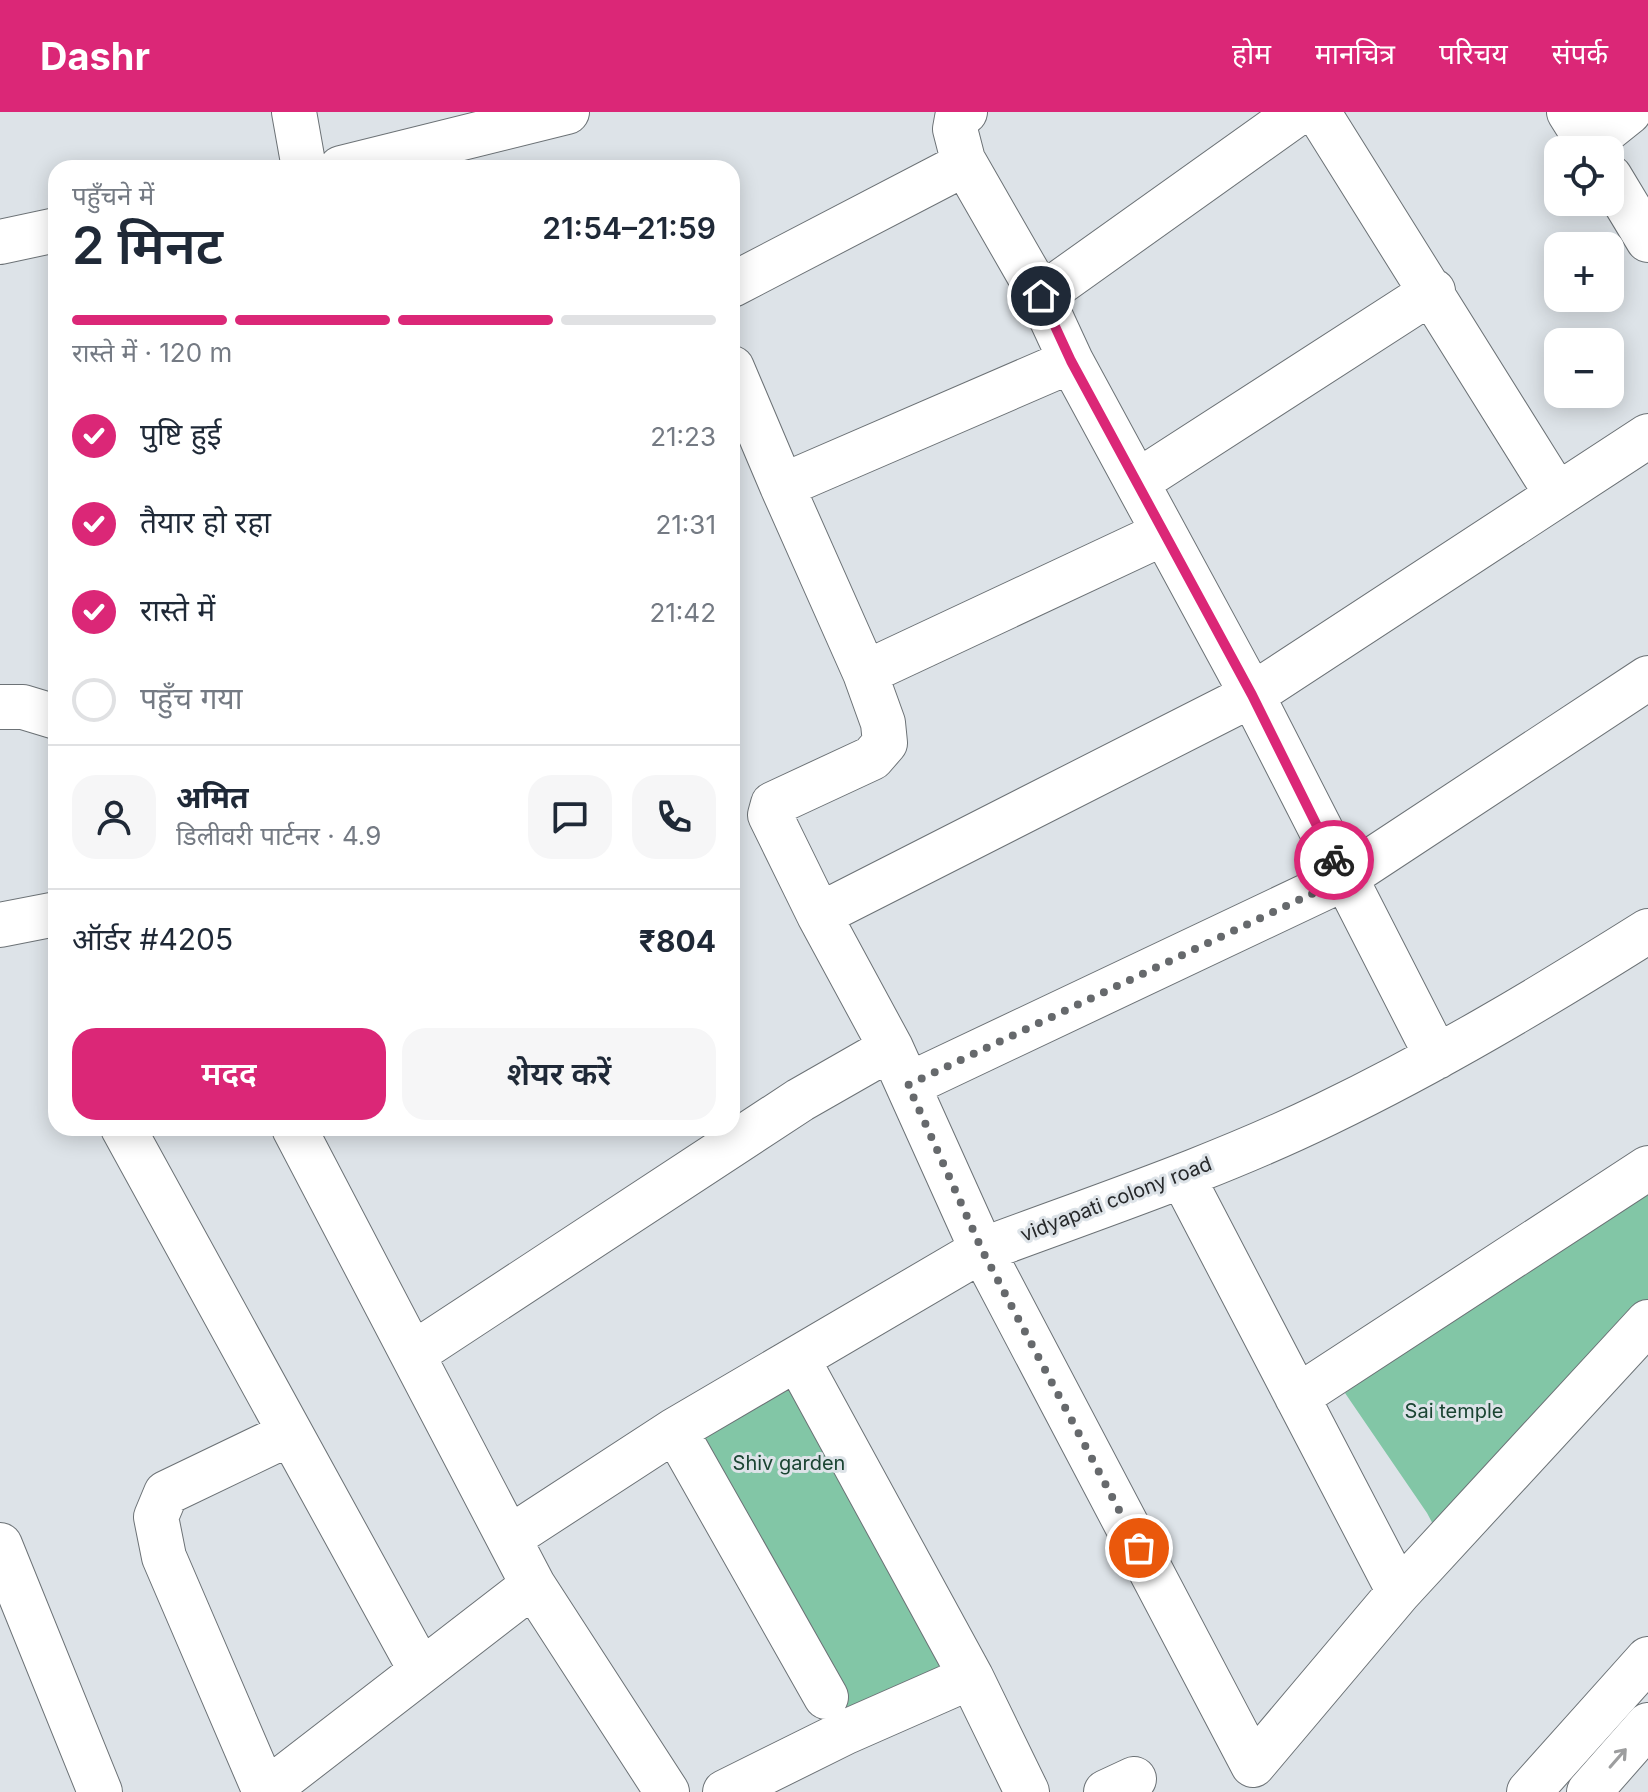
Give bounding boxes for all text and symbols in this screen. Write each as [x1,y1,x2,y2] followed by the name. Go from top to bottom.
[40,33,150,79] text: Dashr
[1232,37,1271,71] text: होम
[1315,37,1395,71] text: मानचित्र
[1439,37,1508,71] text: परिचय
[1552,37,1608,71] text: संपर्क
[1544,136,1624,408] map controls
[1544,136,1624,216] button: locate
[72,180,154,211] text: पहुँचने में
[542,210,716,246] text: 21:54–21:59
[72,214,223,277] text: 2 मिनट
[1544,232,1624,312] button: +
[1007,262,1075,330] pin
[1019,274,1063,318] icon: home
[1544,328,1624,408] button: −
[72,337,232,368] text: रास्ते में · 120 m
[72,414,116,458] icon: check
[140,416,221,452] text: पुष्टि हुई
[650,421,716,452] text: 21:23
[72,502,116,546] icon: check
[140,504,271,540] text: तैयार हो रहा
[655,509,716,540] text: 21:31
[72,590,116,634] icon: check
[140,592,215,628] text: रास्ते में
[649,597,716,628] text: 21:42
[140,680,243,716] text: पहुँच गया
[72,775,156,859] button: person
[528,775,612,859] button: chat
[632,775,716,859] button: phone
[176,779,249,815] text: अमित
[176,820,381,851] text: डिलीवरी पार्टनर · 4.9
[1294,820,1374,900] courier
[1312,838,1356,882] icon: bike
[72,921,233,957] text: ऑर्डर #4205
[639,923,716,959] text: ₹804
[72,1028,386,1120] button: मदद
[402,1028,716,1120] button: शेयर करें
[1017,1151,1215,1247] street label: vidyapati colony road
[1405,1399,1503,1423] park label: Sai temple
[733,1451,845,1475] park label: Shiv garden
[1105,1514,1173,1582] pin
[1117,1526,1161,1570] icon: bag
[1609,1749,1627,1769] one-way arrow

